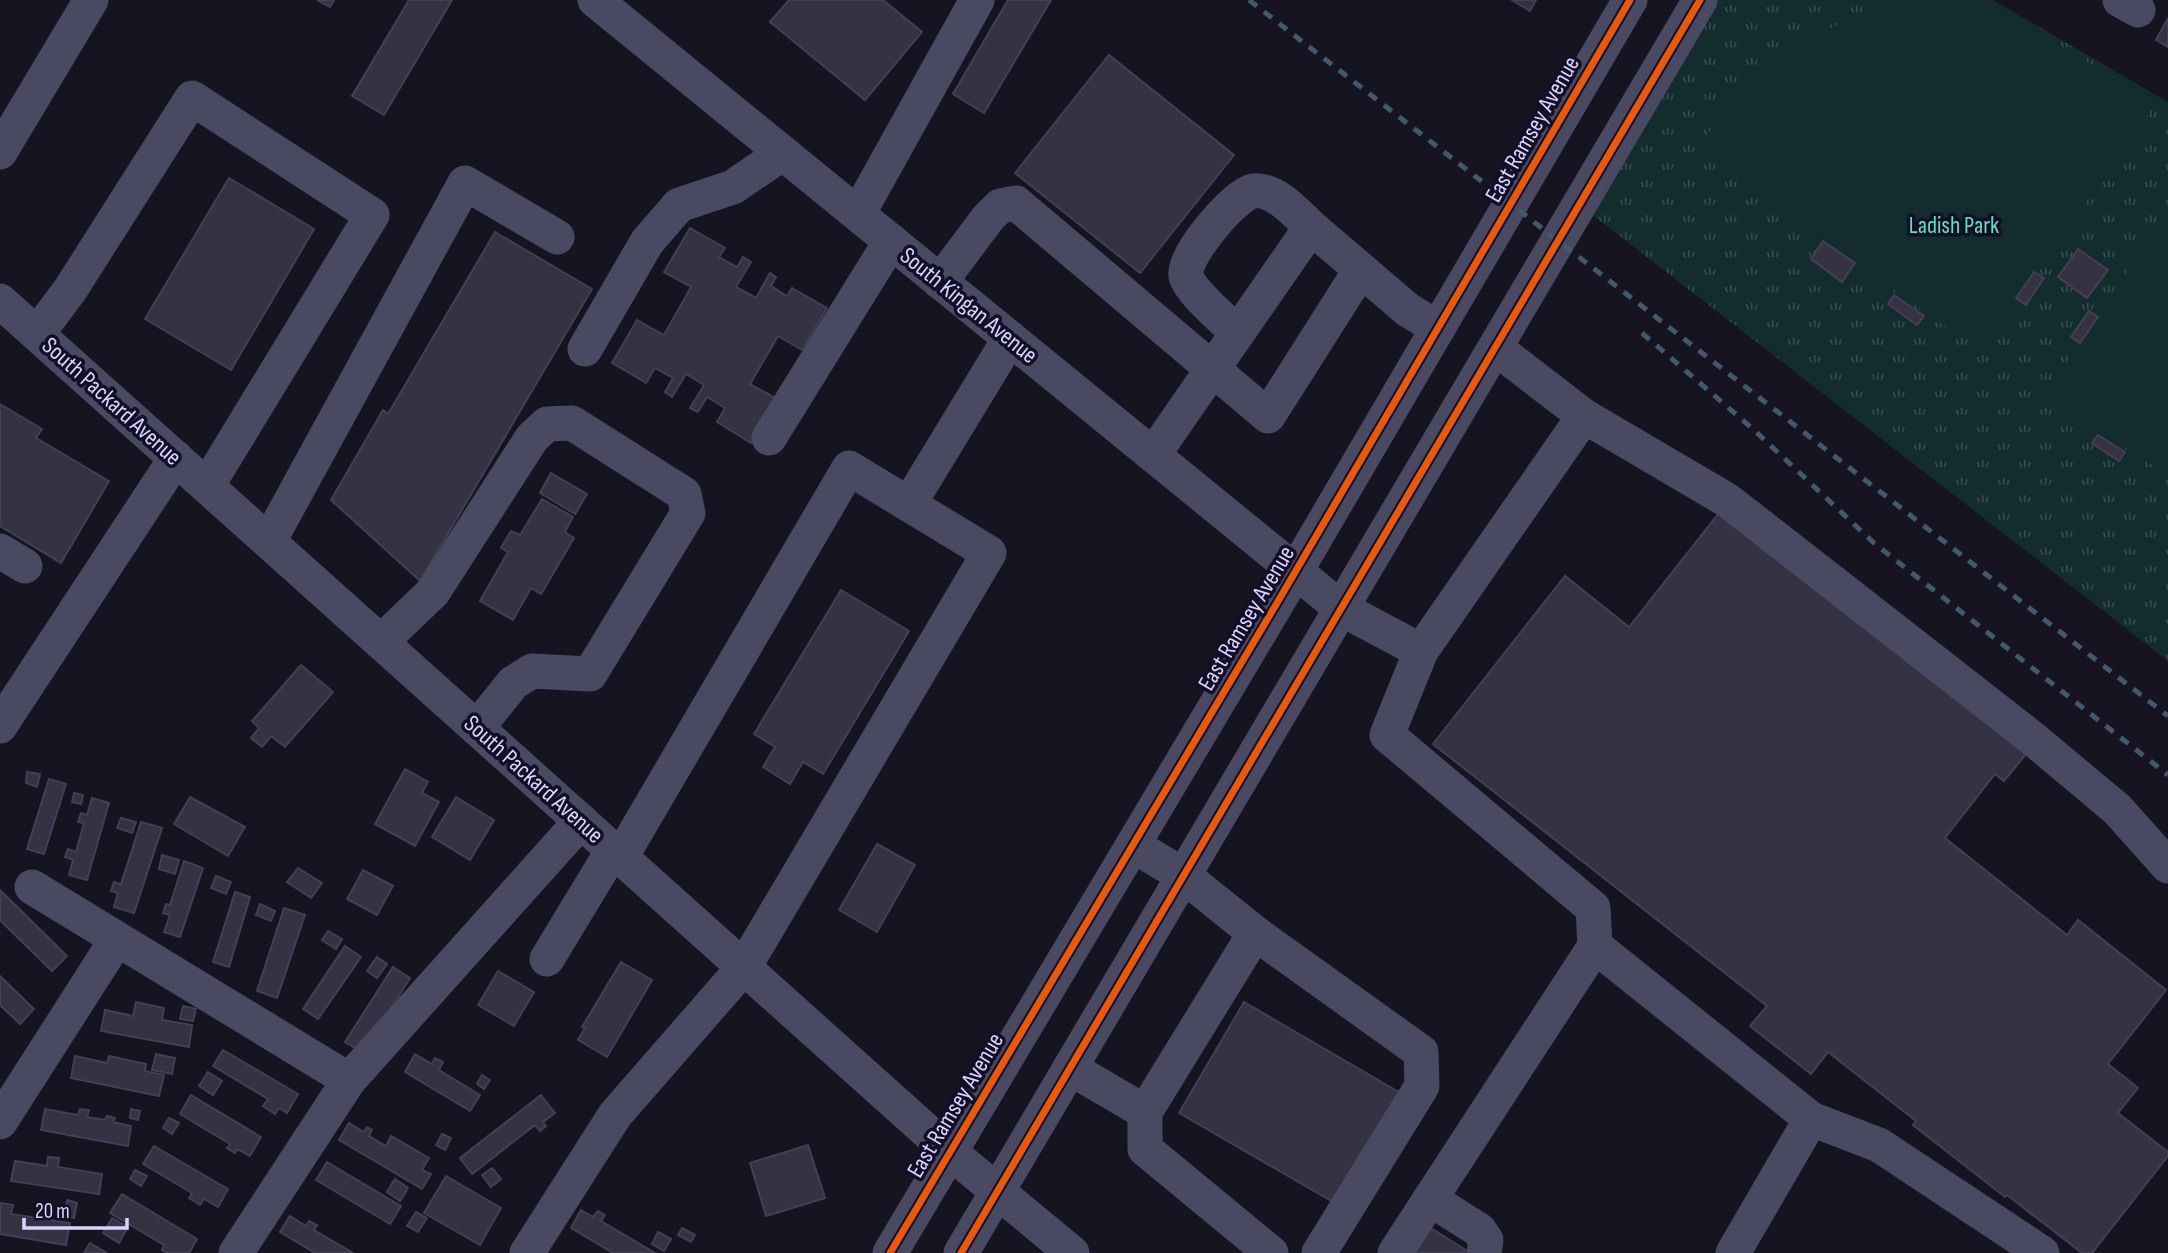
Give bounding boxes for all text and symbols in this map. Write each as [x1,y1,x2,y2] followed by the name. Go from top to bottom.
[1479,51,1586,207] street label: East Ramsey Avenue
[1909,211,1999,240] park label: Ladish Park
[894,241,1043,370] street label: South Kingan Avenue
[36,331,187,472] street label: South Packard Avenue
[1192,541,1301,696] street label: East Ramsey Avenue
[458,709,609,850] street label: South Packard Avenue
[901,1028,1010,1183] street label: East Ramsey Avenue
[24,1186,128,1230] scale bar
[35,1199,70,1224] text: 20 m

